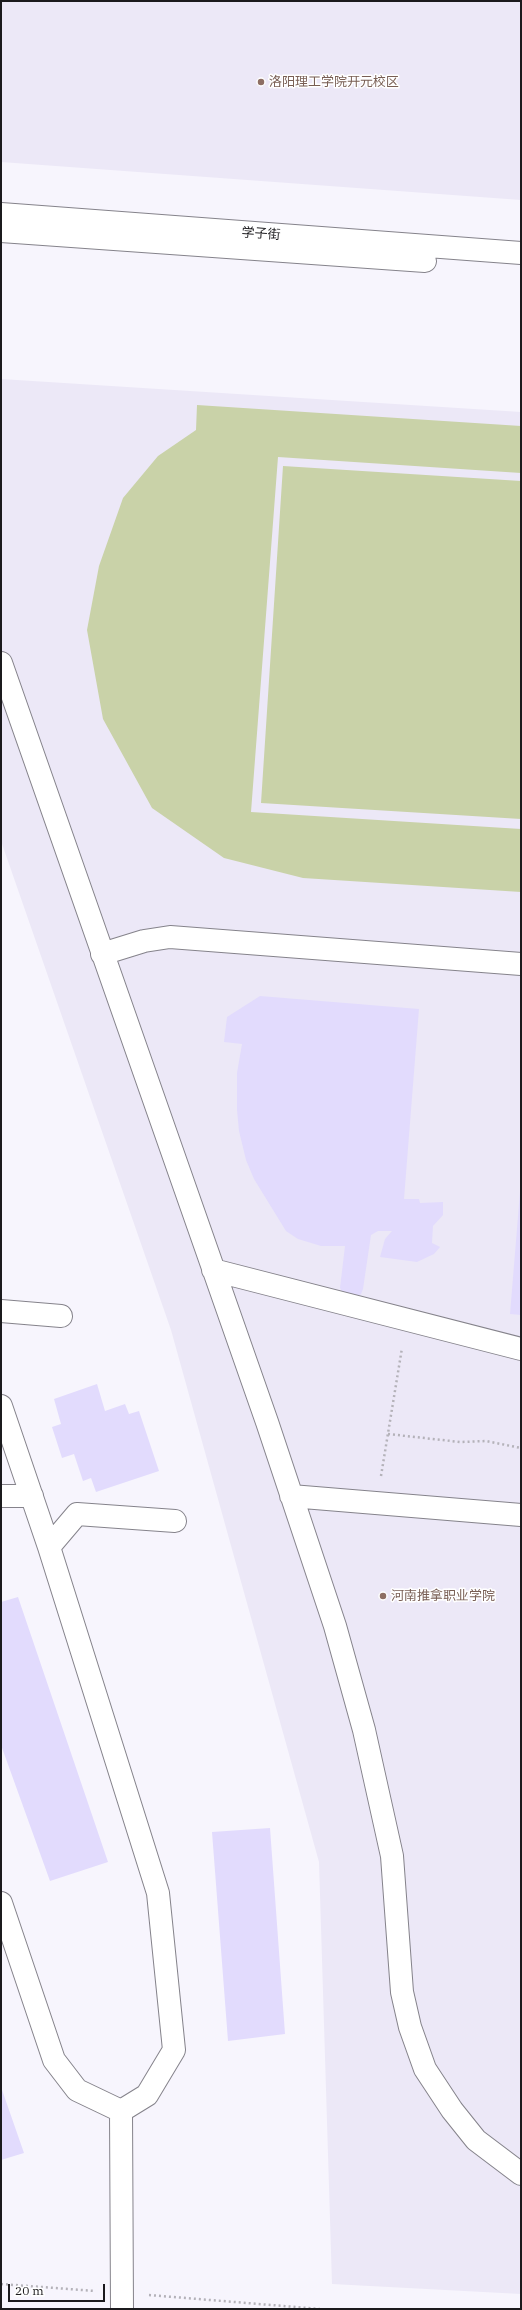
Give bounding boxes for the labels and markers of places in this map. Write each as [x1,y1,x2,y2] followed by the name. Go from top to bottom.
[269,74,399,90] place label: 洛阳理工学院开元校区
[256,77,266,87] marker: 洛阳理工学院开元校区
[391,1588,495,1604] place label: 河南推拿职业学院
[378,1591,388,1601] marker: 河南推拿职业学院

